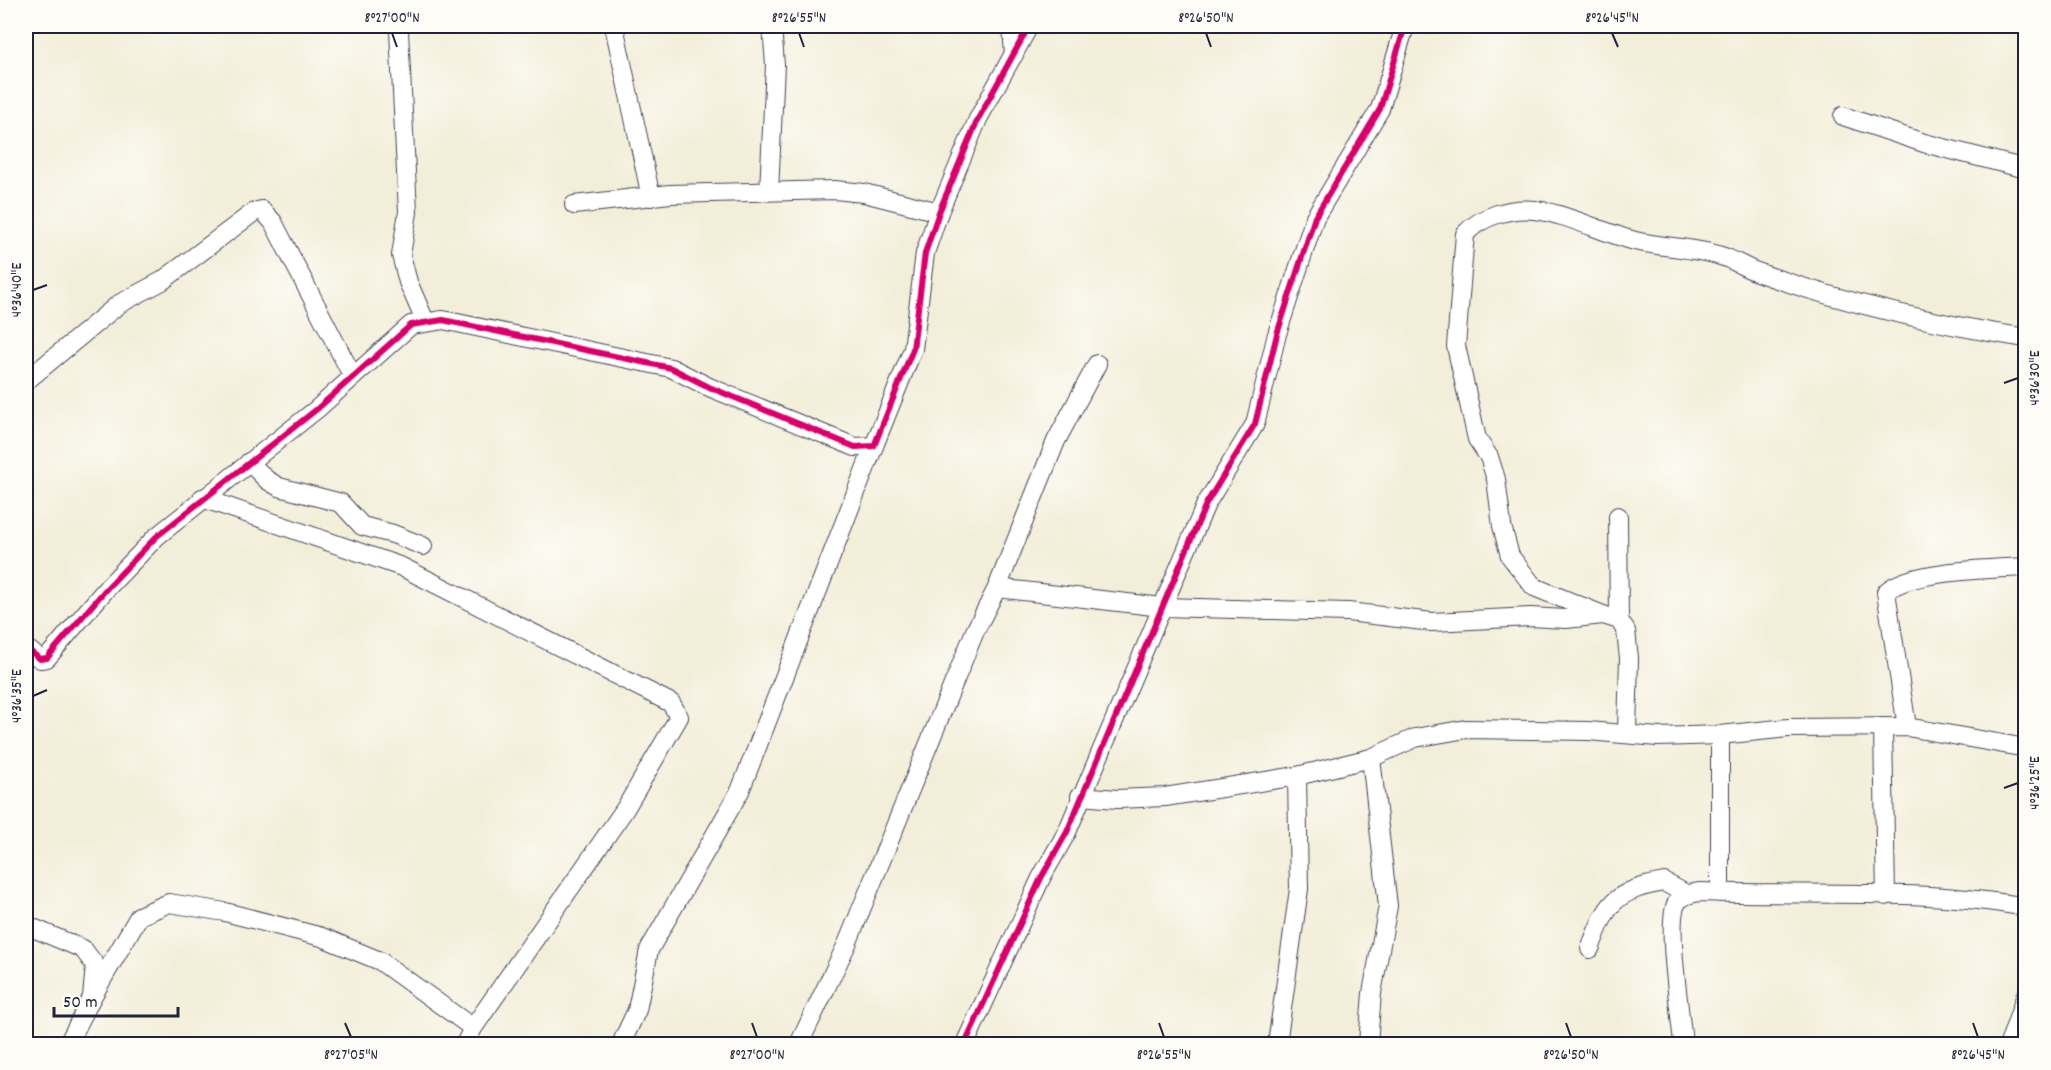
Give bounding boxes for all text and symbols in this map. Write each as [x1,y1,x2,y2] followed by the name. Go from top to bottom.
[364,8,420,30] text: 8°27'00"N
[772,8,826,30] text: 8°26'55"N
[1178,8,1234,30] text: 8°26'50"N
[1585,8,1639,30] text: 8°26'45"N
[7,263,29,317] text: 4°36'40"E
[2025,350,2047,406] text: 4°36'30"E
[7,669,29,723] text: 4°36'35"E
[2025,756,2047,810] text: 4°36'25"E
[54,980,178,1018] scale bar
[63,991,98,1016] text: 50 m
[324,1045,378,1067] text: 8°27'05"N
[729,1045,785,1067] text: 8°27'00"N
[1137,1045,1191,1067] text: 8°26'55"N
[1543,1045,1599,1067] text: 8°26'50"N
[1951,1045,2005,1067] text: 8°26'45"N

